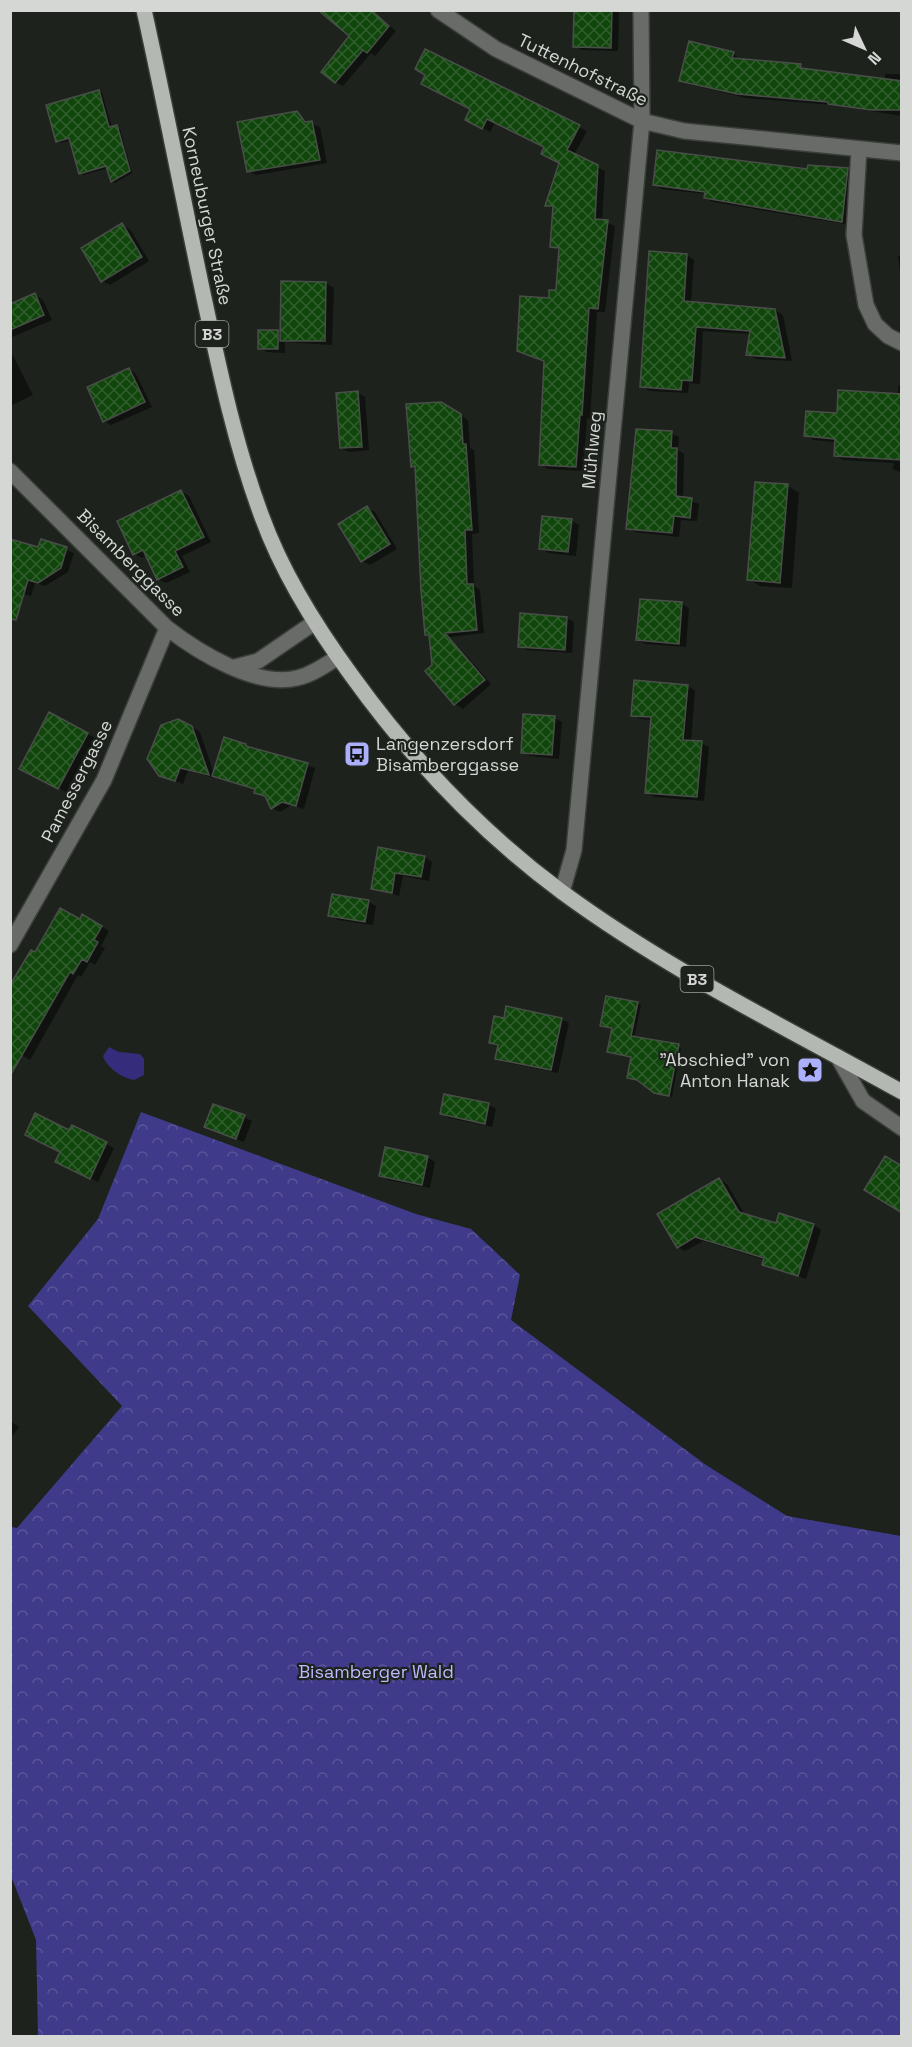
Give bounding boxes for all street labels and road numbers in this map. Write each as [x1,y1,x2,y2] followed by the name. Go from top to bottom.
[514,28,652,111] street label: Tuttenhofstraße
[177,124,238,307] street label: Korneuburger Straße
[196,321,228,347] road number: B3
[577,410,606,490] street label: Mühlweg
[73,504,190,621] street label: Bisamberggasse
[36,716,117,846] street label: Pamessergasse
[680,966,714,992] road number: B3

